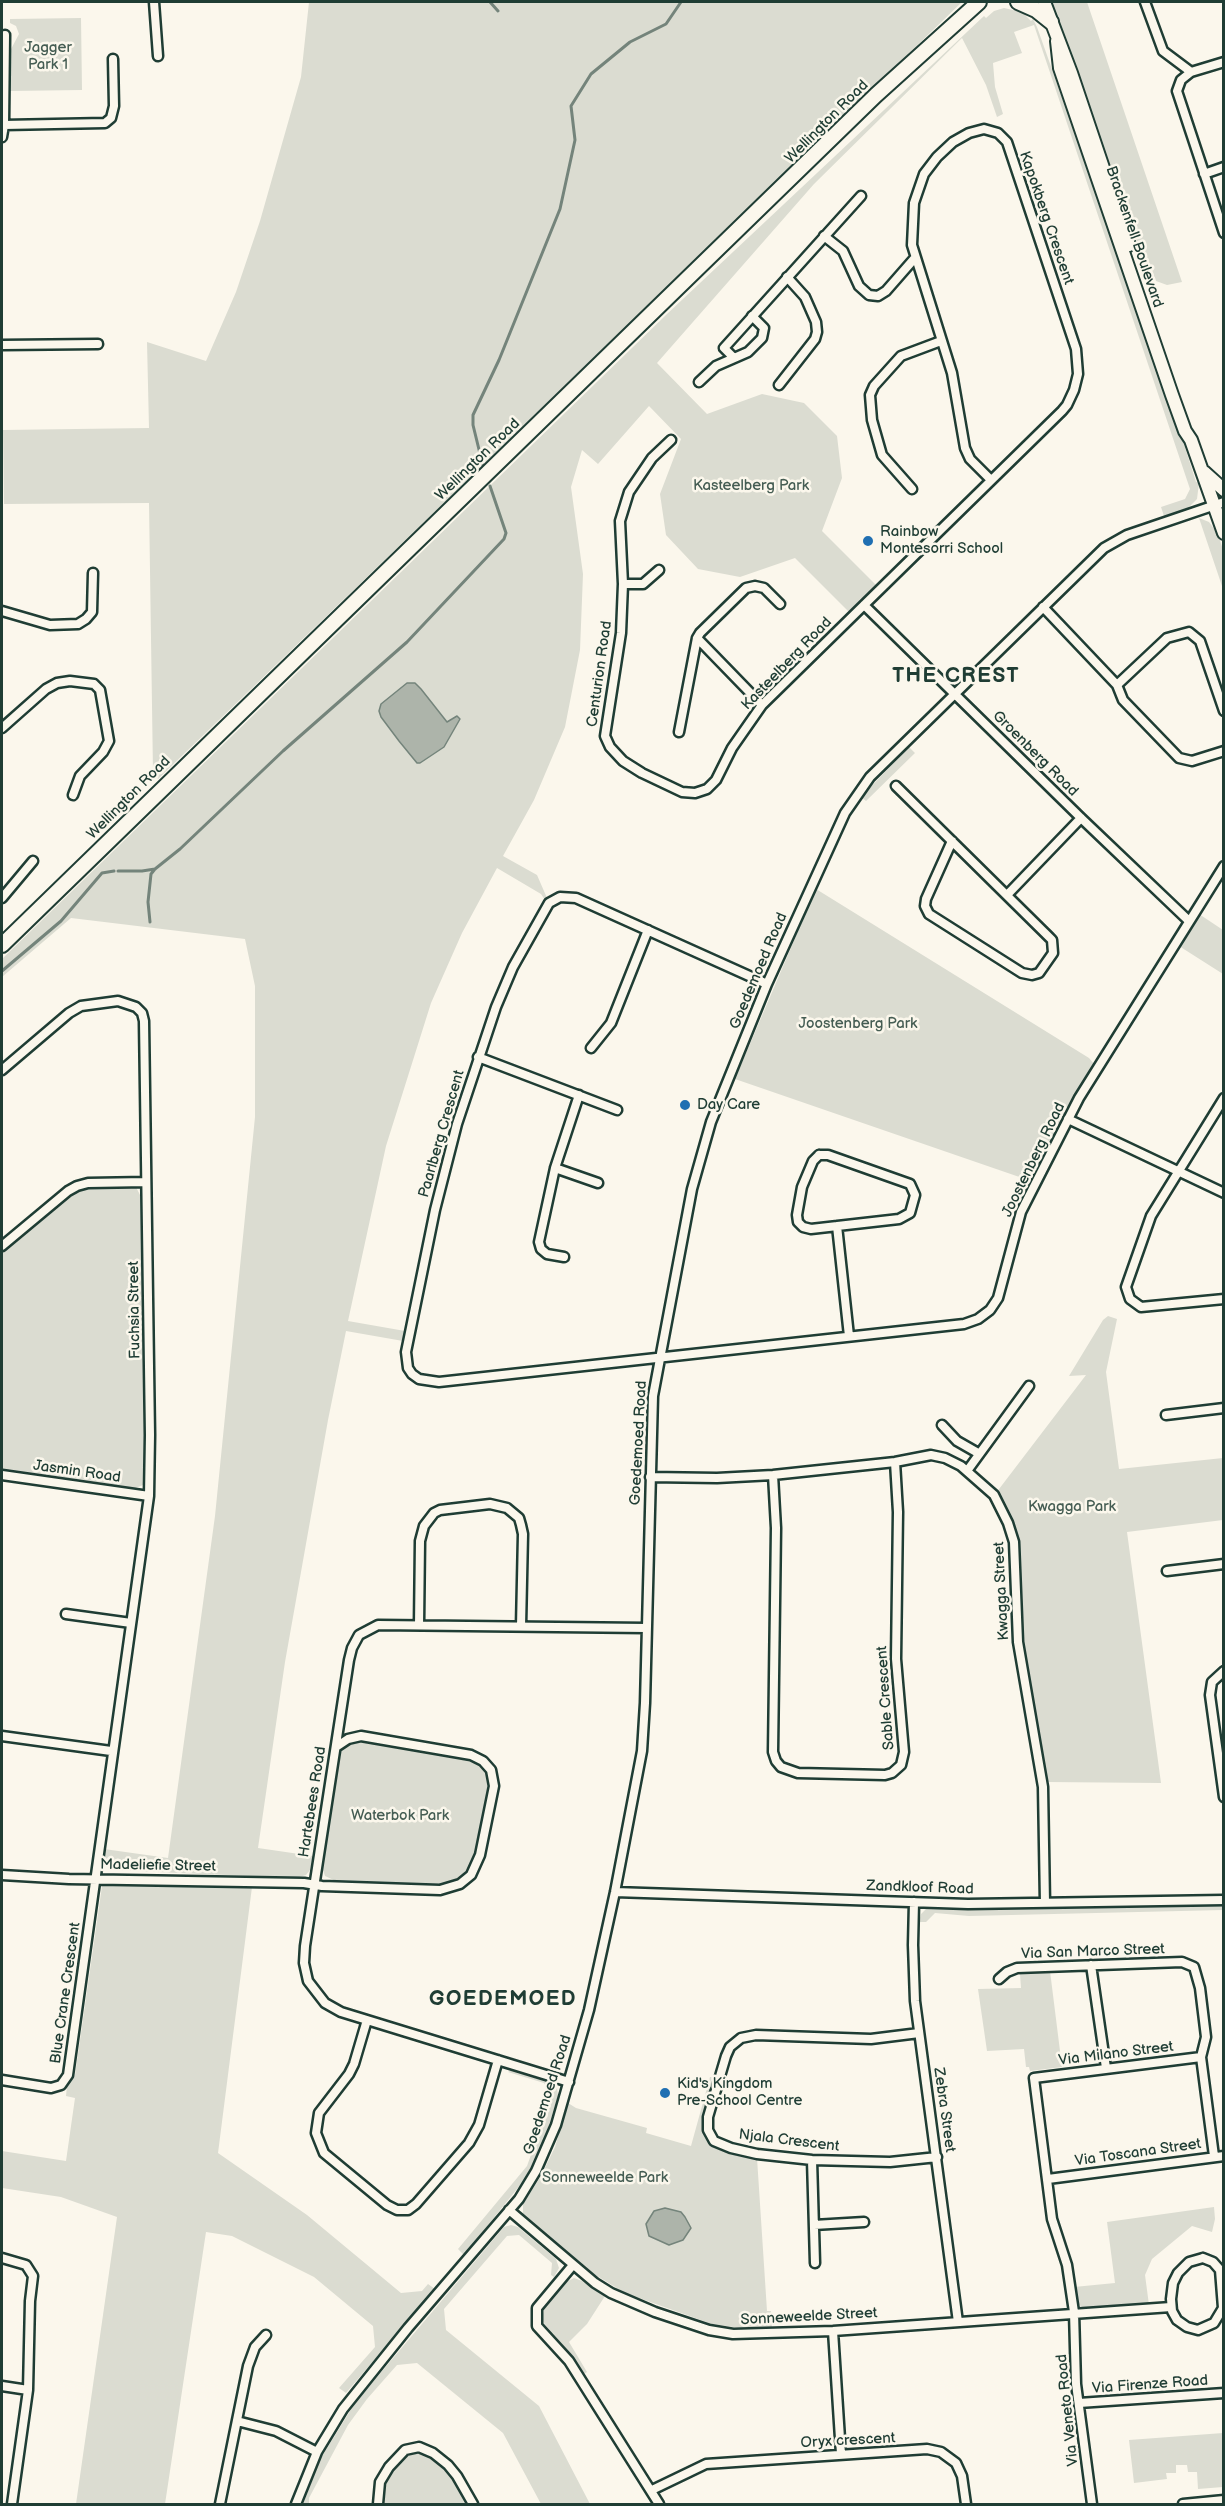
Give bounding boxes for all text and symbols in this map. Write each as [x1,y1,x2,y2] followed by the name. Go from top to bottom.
[24,39,72,74] park label: Jagger Park 1
[782,77,872,167] street label: Wellington Road
[1015,149,1077,287] street label: Kapokberg Crescent
[1101,164,1167,310] street label: Brackenfell Boulevard
[432,415,524,505] street label: Wellington Road
[693,477,809,495] park label: Kasteelberg Park
[880,523,1003,558] place label: Rainbow Montesorri School
[861,534,875,548] marker: Rainbow Montesorri School
[738,614,836,714] street label: Kasteelberg Road
[584,620,616,728] street label: Centurion Road
[892,664,1020,690] district label: THE CREST
[988,707,1082,801] street label: Groenberg Road
[84,753,174,843] street label: Wellington Road
[726,910,792,1032] street label: Goedemoed Road
[799,1015,917,1033] park label: Joostenberg Park
[415,1068,469,1200] street label: Paarlberg Crescent
[697,1096,760,1114] place label: Day Care
[678,1098,692,1112] marker: Day Care
[998,1100,1070,1220] street label: Joostenberg Road
[125,1261,145,1359] street label: Fuchsia Street
[627,1380,651,1506] street label: Goedemoed Road
[32,1457,122,1487] street label: Jasmin Road
[1028,1498,1116,1516] park label: Kwagga Park
[990,1541,1014,1641] street label: Kwagga Street
[873,1645,899,1751] street label: Sable Crescent
[295,1745,331,1859] street label: Hartebees Road
[351,1807,449,1825] park label: Waterbok Park
[100,1856,216,1876] street label: Madeliefie Street
[866,1877,974,1899] street label: Zandkloof Road
[47,1921,85,2065] street label: Blue Crane Crescent
[1021,1940,1165,1964] street label: Via San Marco Street
[429,1987,577,2013] district label: GOEDEMOED
[520,2033,576,2157] street label: Goedemoed Road
[1057,2038,1175,2070] street label: Via Milano Street
[929,2066,959,2154] street label: Zebra Street
[677,2075,802,2110] place label: Kid's Kingdom Pre-School Centre
[658,2086,672,2100] marker: Kid's Kingdom Pre-School Centre
[738,2126,840,2156] street label: Njala Crescent
[1074,2135,1202,2171] street label: Via Toscana Street
[542,2169,668,2187] park label: Sonneweelde Park
[740,2304,878,2330] street label: Sonneweelde Street
[1053,2353,1083,2467] street label: Via Veneto Road
[1091,2372,1209,2398] street label: Via Firenze Road
[800,2430,896,2452] street label: Oryx crescent

